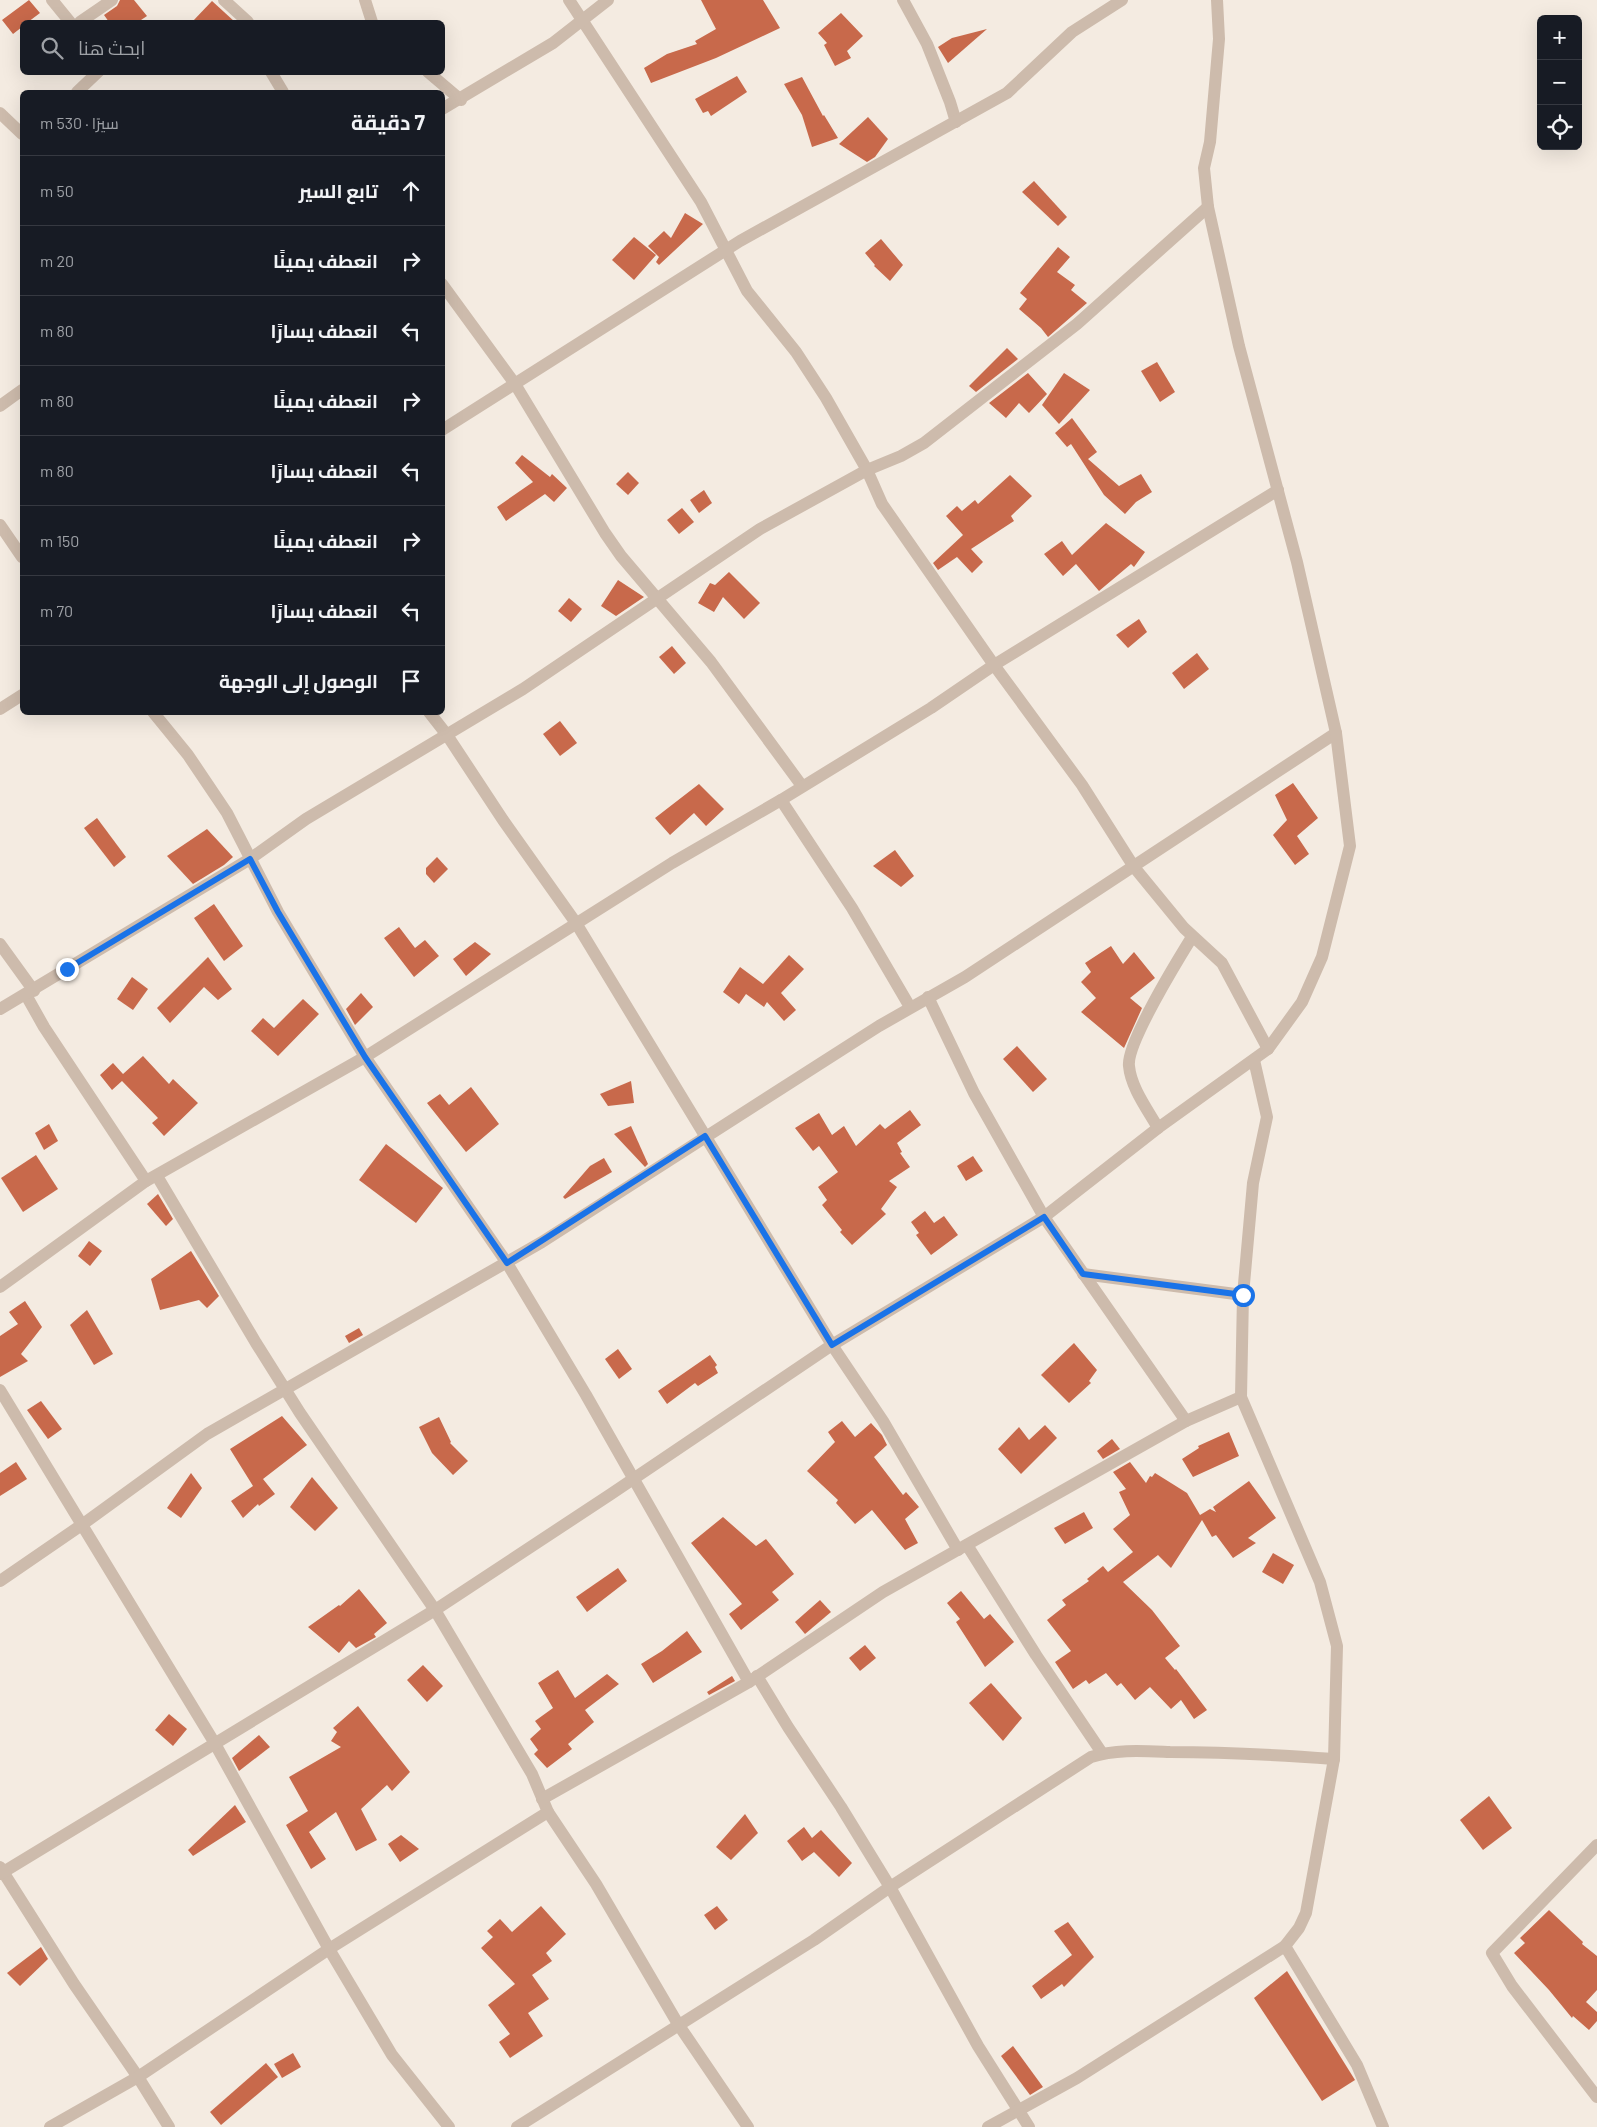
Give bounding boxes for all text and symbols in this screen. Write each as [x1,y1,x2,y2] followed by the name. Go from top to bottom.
[1537,15,1582,150] map controls
[1537,15,1582,60] button: +
[20,20,445,75] search box
[38,34,66,62] icon: search
[78,36,145,59] text: ابحث هنا
[1537,60,1582,105] button: −
[1537,105,1582,150] button: locate
[351,109,425,134] text: 7 دقيقة
[40,113,119,132] text: سيرًا · 530 m
[397,177,425,205] icon: ahead
[299,179,378,202] text: تابع السير
[40,181,74,200] text: 50 m
[397,247,425,275] icon: right
[273,249,378,272] text: انعطف يمينًا
[40,251,74,270] text: 20 m
[397,317,425,345] icon: left
[271,319,378,342] text: انعطف يسارًا
[40,321,74,340] text: 80 m
[397,387,425,415] icon: right
[273,389,378,412] text: انعطف يمينًا
[40,391,74,410] text: 80 m
[397,457,425,485] icon: left
[271,459,378,482] text: انعطف يسارًا
[40,461,74,480] text: 80 m
[397,527,425,555] icon: right
[273,529,378,552] text: انعطف يمينًا
[40,531,79,550] text: 150 m
[397,597,425,625] icon: left
[271,599,378,622] text: انعطف يسارًا
[40,601,73,620] text: 70 m
[397,667,425,695] icon: arrive
[219,669,378,692] text: الوصول إلى الوجهة
[56,958,79,981] route end
[1232,1284,1255,1307] route start

